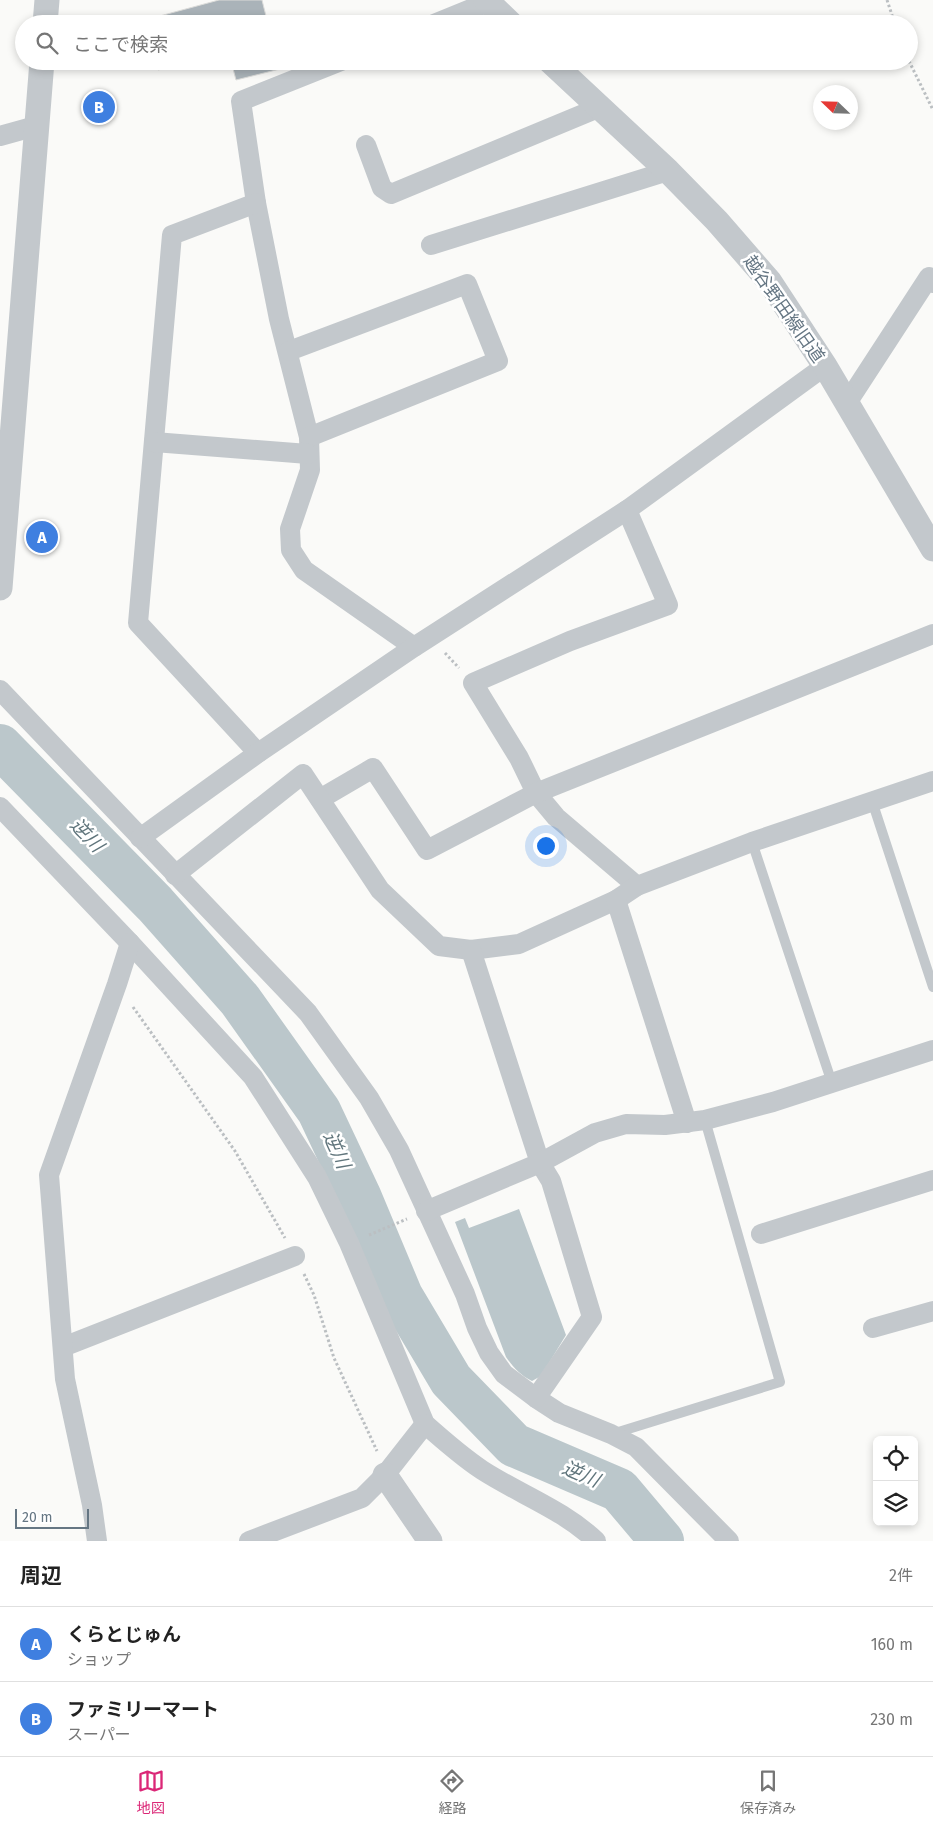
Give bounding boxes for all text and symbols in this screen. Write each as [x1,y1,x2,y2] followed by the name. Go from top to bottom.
[15,15,918,70] search box
[33,29,61,57] icon: search
[73,33,168,56] text: ここで検索
[813,85,858,130] north arrow
[83,88,115,126] pin: B
[739,251,829,367] street label: 越谷野田線旧道
[26,518,58,556] pin: A
[66,813,110,858] water label: 逆川
[533,833,559,859] your location
[319,1128,356,1174] water label: 逆川
[873,1436,918,1526] map controls
[873,1436,918,1481] button: locate
[559,1456,605,1493] water label: 逆川
[873,1481,918,1526] button: layers
[15,1506,89,1529] scale bar
[22,1509,52,1526] text: 20 m
[20,1563,62,1589] text: 周辺
[889,1566,913,1585] text: 2件
[67,1623,181,1646] text: くらとじゅん
[31,1635,41,1654] text: A
[871,1635,913,1654] text: 160 m
[67,1650,131,1669] text: ショップ
[67,1698,219,1721] text: ファミリーマート
[31,1710,41,1729] text: B
[870,1710,913,1729] text: 230 m
[67,1725,131,1744] text: スーパー
[137,1767,165,1817] tab: 地図
[438,1767,466,1817] tab: 経路
[740,1767,796,1817] tab: 保存済み

